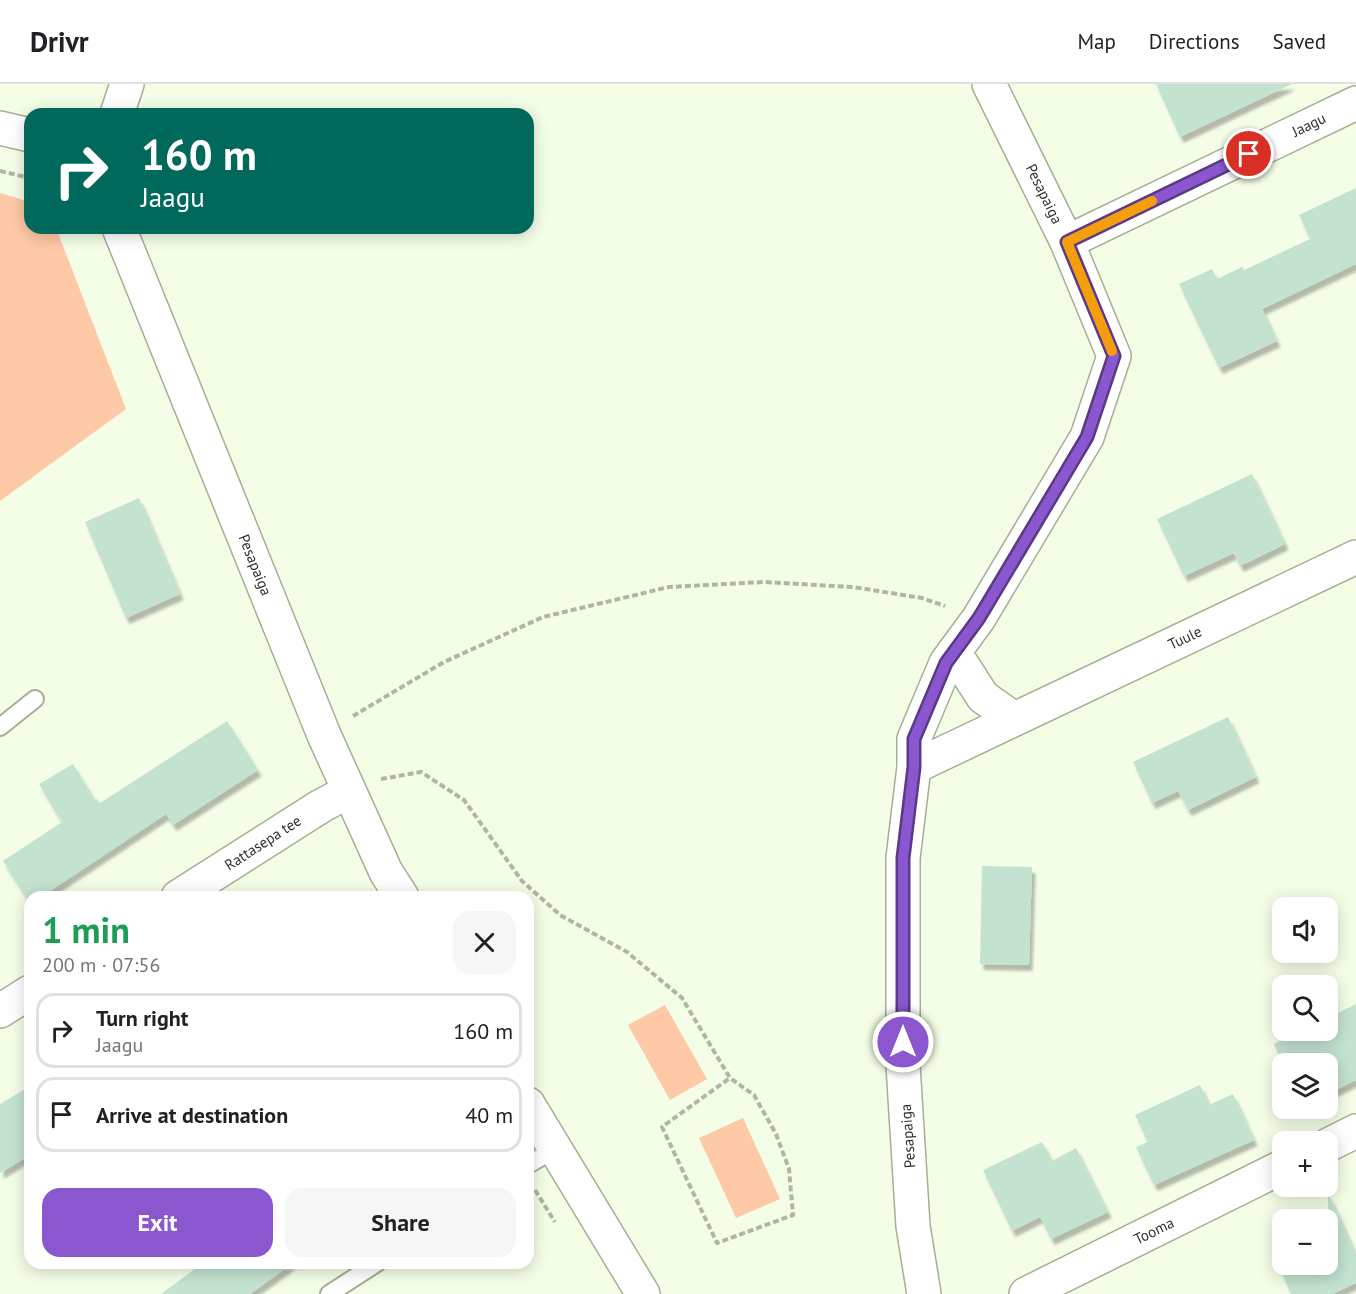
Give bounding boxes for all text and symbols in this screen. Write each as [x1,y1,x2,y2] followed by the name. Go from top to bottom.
[30,23,89,60] text: Drivr
[1077,28,1116,55] text: Map
[1149,28,1240,55] text: Directions
[1273,28,1326,55] text: Saved
[1288,108,1329,141] street label: Jaagu
[141,127,257,182] text: 160 m
[1223,128,1274,179] pin
[42,132,120,210] icon: right
[1232,137,1265,170] icon: arrive
[1022,161,1067,227] street label: Pesapaiga
[141,180,205,214] text: Jaagu
[235,531,276,598] street label: Pesapaiga
[1165,622,1205,654] street label: Tuule
[221,811,305,874] street label: Rattasepa tee
[1272,897,1338,1275] map controls
[1272,897,1338,963] button: sound
[42,906,130,953] text: 1 min
[453,911,516,974] button: close
[42,952,160,978] text: 200 m · 07:56
[1272,975,1338,1041] button: search
[96,1004,188,1032] text: Turn right
[871,1010,935,1074] position arrow
[45,1014,78,1047] icon: right
[453,1017,513,1045] text: 160 m
[96,1032,143,1058] text: Jaagu
[1272,1053,1338,1119] button: layers
[45,1098,78,1131] icon: arrive
[96,1101,288,1129] text: Arrive at destination
[465,1101,513,1129] text: 40 m
[896,1103,919,1169] street label: Pesapaiga
[1272,1131,1338,1197] button: +
[42,1188,273,1257] button: Exit
[285,1188,516,1257] button: Share
[1272,1209,1338,1275] button: −
[1131,1213,1177,1248] street label: Tooma

